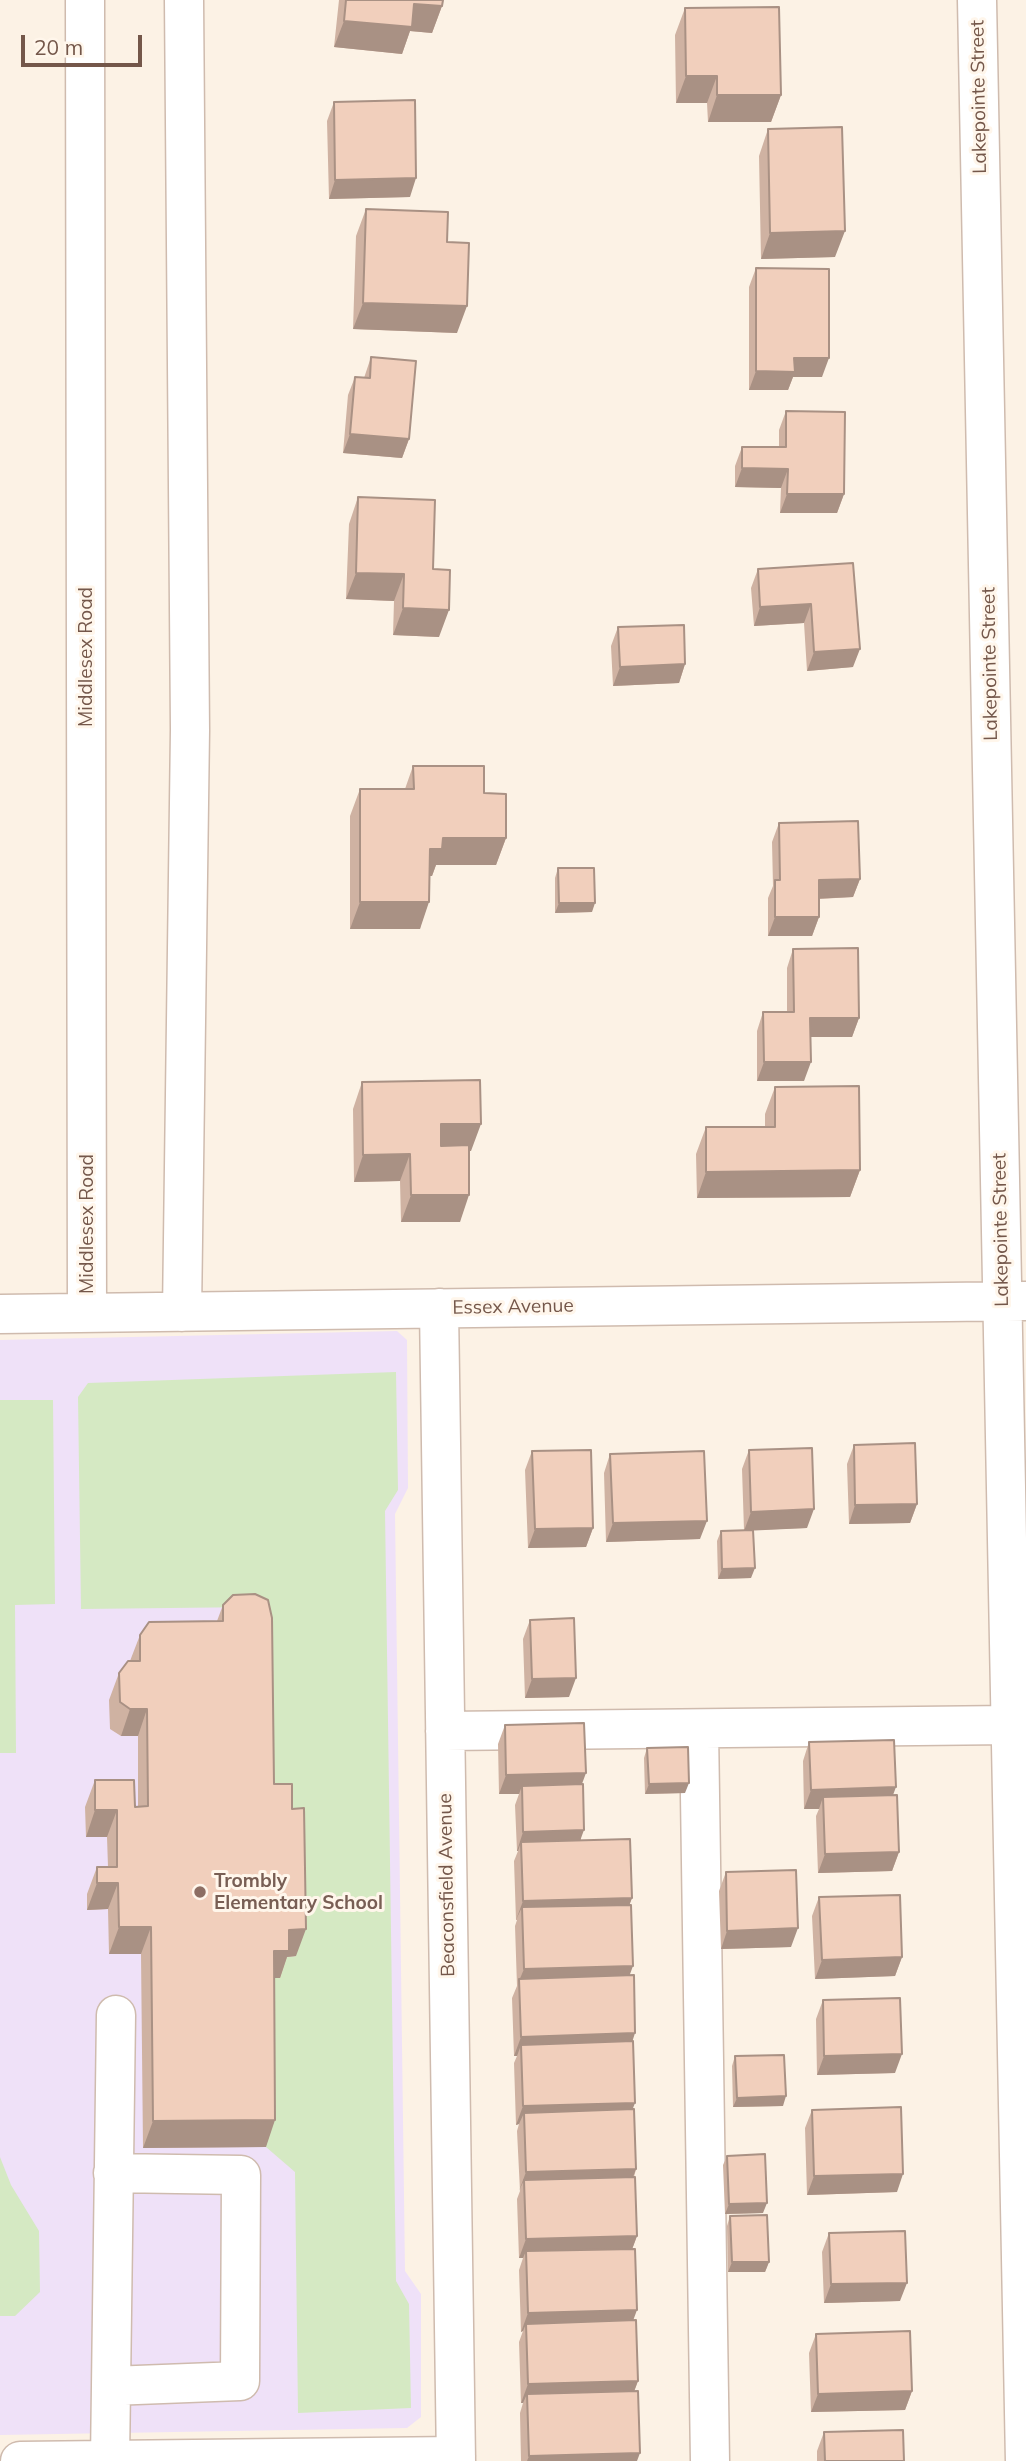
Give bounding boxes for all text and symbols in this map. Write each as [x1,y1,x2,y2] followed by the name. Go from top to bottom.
[966,20,992,174] street label: Lakepointe Street
[24,21,145,65] scale bar
[34,34,83,60] text: 20 m
[75,587,97,727] street label: Middlesex Road
[977,587,1003,741] street label: Lakepointe Street
[988,1153,1014,1307] street label: Lakepointe Street
[76,1154,98,1294] street label: Middlesex Road
[452,1295,574,1319] street label: Essex Avenue
[434,1793,460,1977] street label: Beaconsfield Avenue
[214,1870,383,1914] place label: Trombly Elementary School
[192,1884,208,1900] marker: Trombly Elementary School

